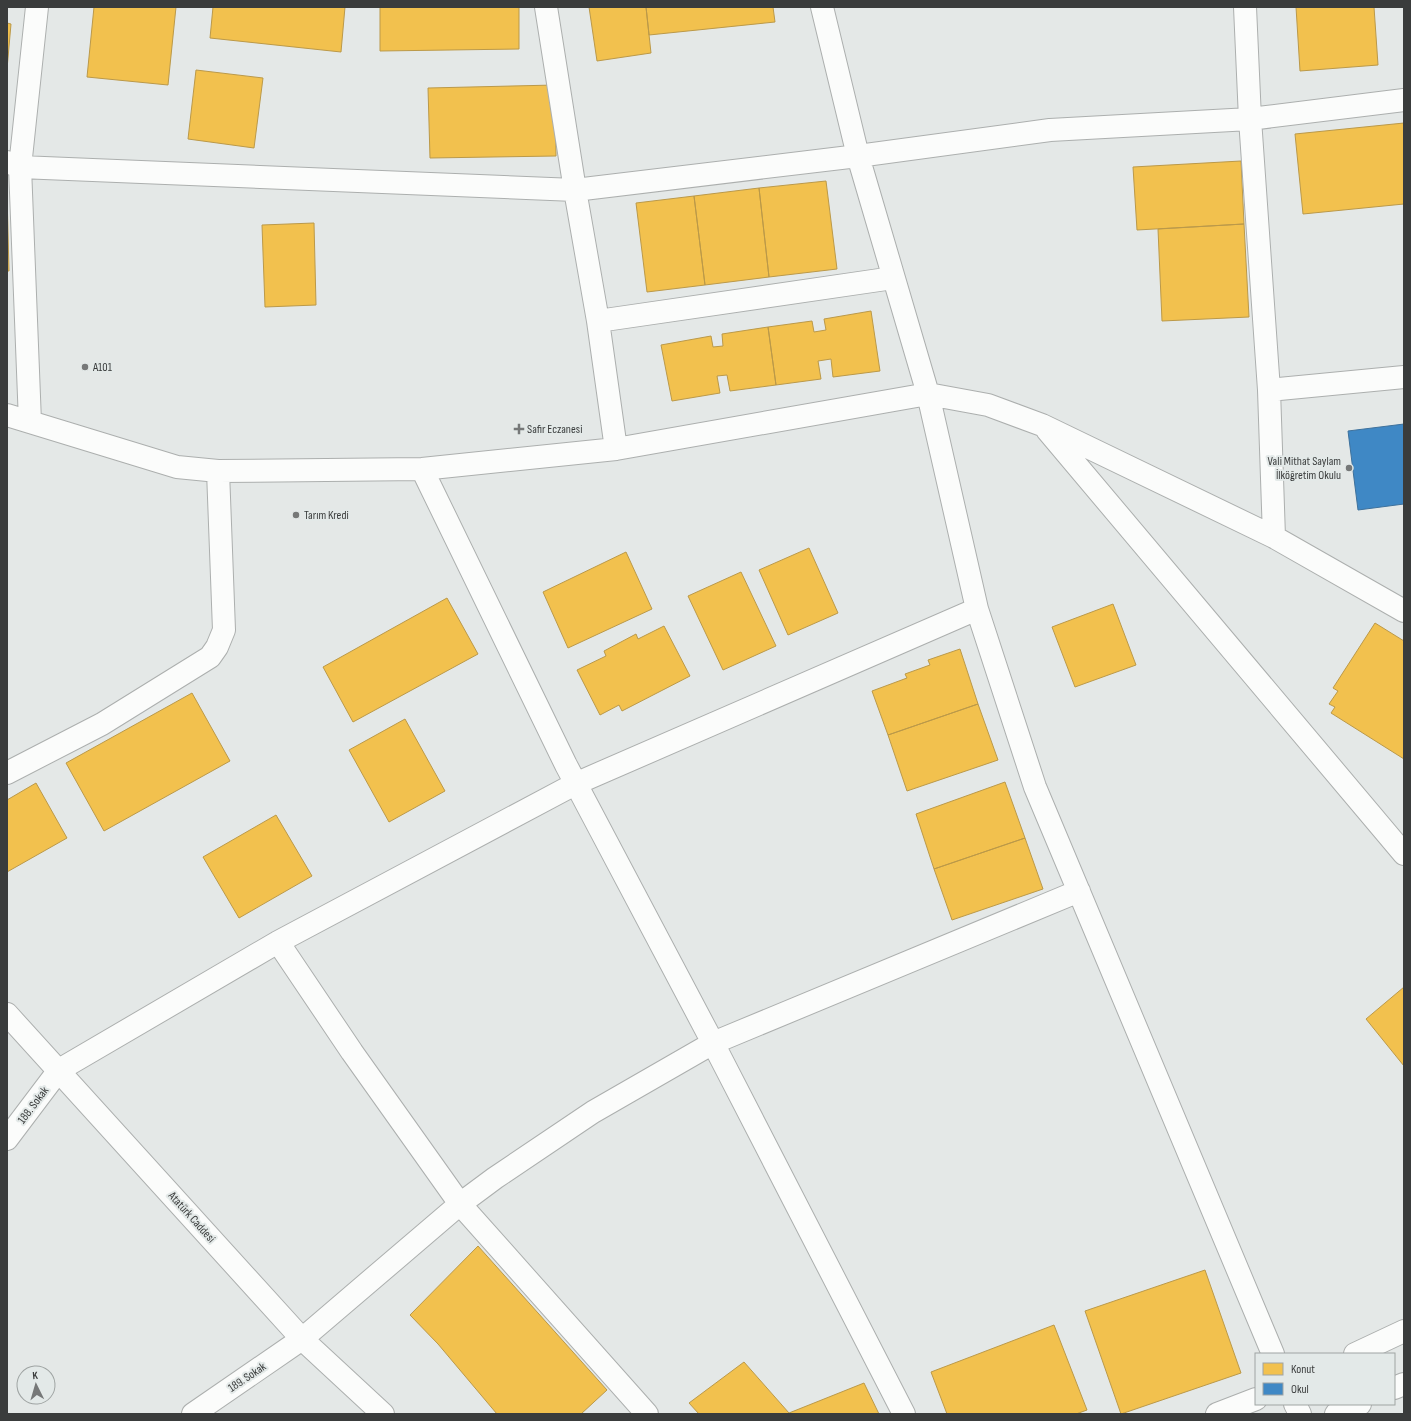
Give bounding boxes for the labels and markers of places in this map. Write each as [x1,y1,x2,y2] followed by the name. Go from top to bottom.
[92,360,113,375] place label: A101
[80,362,90,372] marker: A101
[527,422,582,437] place label: Safir Eczanesi
[514,424,524,434] marker: Safir Eczanesi
[1268,454,1341,483] place label: Vali Mithat Saylam İlköğretim Okulu
[1344,463,1354,473] marker: Vali Mithat Saylam İlköğretim Okulu
[304,508,349,523] place label: Tarım Kredi
[291,510,301,520] marker: Tarım Kredi

